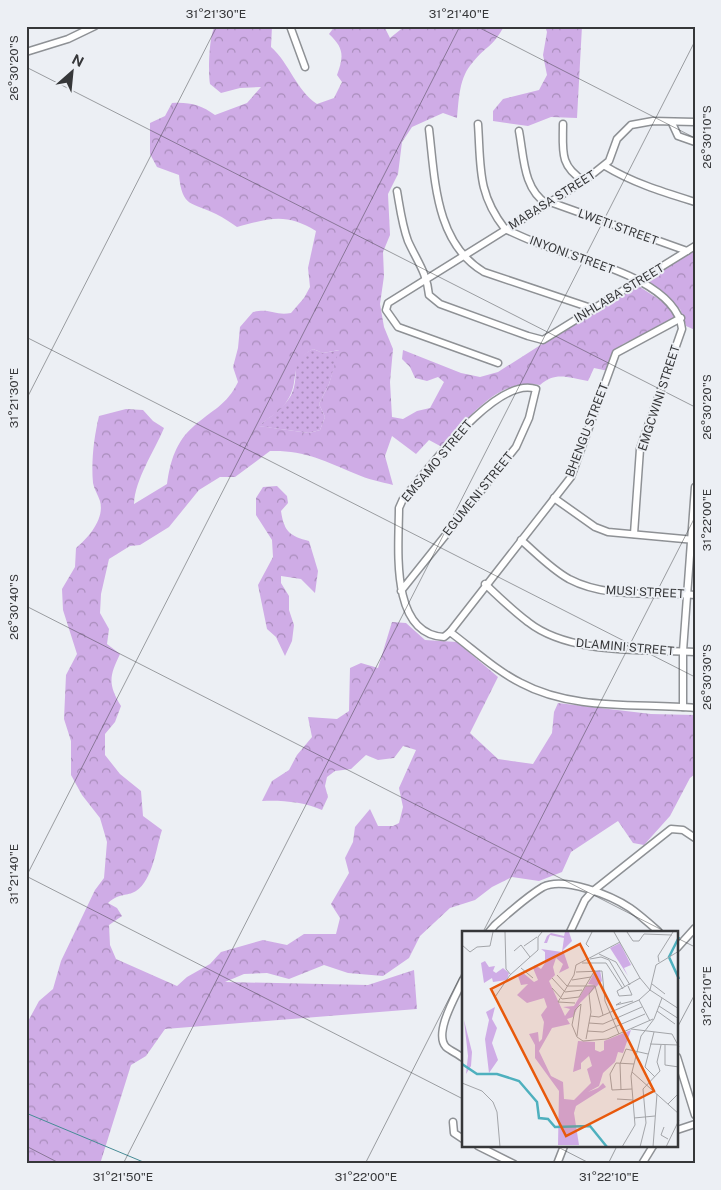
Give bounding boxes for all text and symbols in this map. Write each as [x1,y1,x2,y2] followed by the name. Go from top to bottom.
[186,7,246,21] text: 31°21'30"E
[429,7,489,21] text: 31°21'40"E
[7,35,21,101] text: 26°30'20"S
[48,48,98,98] north arrow
[69,51,86,70] text: N
[700,105,714,169] text: 26°30'10"S
[506,168,598,232] street label: MABASA STREET
[576,206,660,248] street label: LWETI STREET
[528,233,616,277] street label: INYONI STREET
[572,261,666,325] street label: INHLABA STREET
[635,343,683,453] street label: EMGCWINI STREET
[7,368,21,428] text: 31°21'30"E
[700,374,714,440] text: 26°30'20"S
[563,381,611,479] street label: BHENGU STREET
[399,417,475,505] street label: EMSAMO STREET
[440,449,516,539] street label: EGUMENI STREET
[700,489,714,551] text: 31°22'00"E
[7,574,21,640] text: 26°30'40"S
[605,583,685,601] street label: MUSI STREET
[575,636,675,658] street label: DLAMINI STREET
[700,644,714,710] text: 26°30'30"S
[7,844,21,904] text: 31°21'40"E
[462,931,678,1148] inset map
[700,966,714,1026] text: 31°22'10"E
[93,1170,153,1184] text: 31°21'50"E
[335,1170,397,1184] text: 31°22'00"E
[579,1170,639,1184] text: 31°22'10"E

